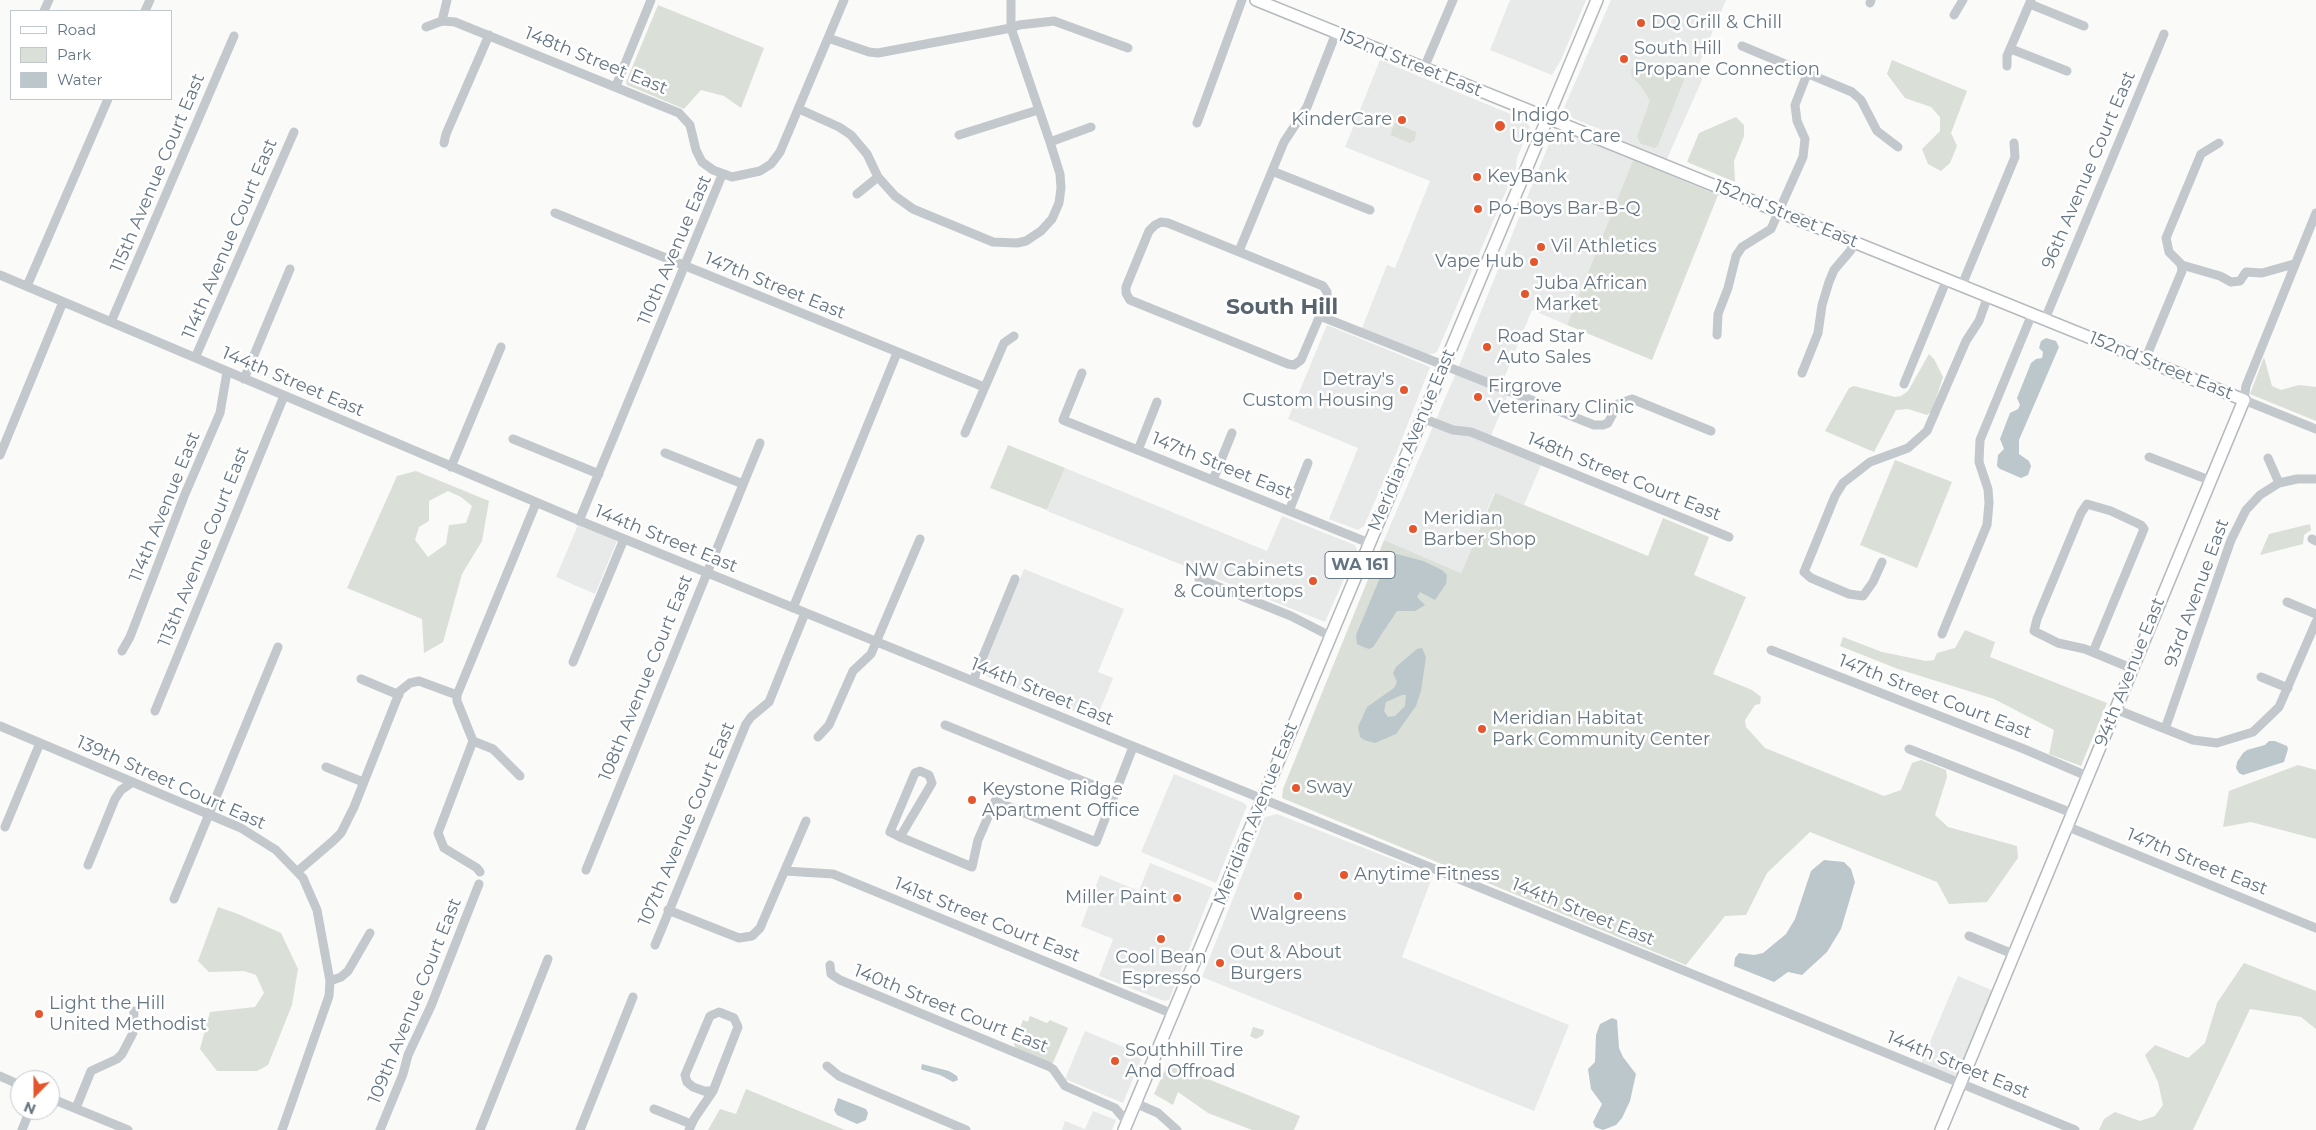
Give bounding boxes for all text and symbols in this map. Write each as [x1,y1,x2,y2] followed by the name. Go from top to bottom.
[10,10,172,100] legend
[1651,12,1782,34] place label: DQ Grill & Chill
[1635,17,1647,29] marker: DQ Grill & Chill
[57,20,96,39] text: Road
[521,23,671,99] street label: 148th Street East
[1335,24,1485,102] street label: 152nd Street East
[1634,38,1820,80] place label: South Hill Propane Connection
[57,45,91,64] text: Park
[1618,53,1630,65] marker: South Hill Propane Connection
[2038,68,2140,272] street label: 96th Avenue Court East
[57,70,103,89] text: Water
[106,70,210,276] street label: 115th Avenue Court East
[1511,105,1621,148] place label: Indigo Urgent Care
[1291,109,1392,131] place label: KinderCare
[1396,114,1408,126] marker: KinderCare
[1493,119,1507,133] marker: Indigo Urgent Care
[178,136,282,342] street label: 114th Avenue Court East
[1487,166,1567,188] place label: KeyBank
[1471,171,1483,183] marker: KeyBank
[634,172,716,328] street label: 110th Avenue East
[1711,175,1861,253] street label: 152nd Street East
[1488,198,1641,220] place label: Po-Boys Bar-B-Q
[1472,203,1484,215] marker: Po-Boys Bar-B-Q
[1551,236,1657,258] place label: Vil Athletics
[1535,241,1547,253] marker: Vil Athletics
[702,248,848,324] street label: 147th Street East
[1435,251,1524,273] place label: Vape Hub
[1528,256,1540,268] marker: Vape Hub
[1535,273,1647,316] place label: Juba African Market
[1519,288,1531,300] marker: Juba African Market
[1226,295,1338,321] district label: South Hill
[1497,326,1591,368] place label: Road Star Auto Sales
[2086,327,2236,405] street label: 152nd Street East
[1481,341,1493,353] marker: Road Star Auto Sales
[219,342,367,422] street label: 144th Street East
[1364,346,1460,534] street label: Meridian Avenue East
[1242,369,1394,412] place label: Detray's Custom Housing
[1488,376,1634,418] place label: Firgrove Veterinary Clinic
[1398,384,1410,396] marker: Detray's Custom Housing
[1472,391,1484,403] marker: Firgrove Veterinary Clinic
[1149,428,1295,504] street label: 147th Street East
[1524,428,1724,526] street label: 148th Street Court East
[125,429,205,585] street label: 114th Avenue East
[154,444,254,650] street label: 113th Avenue Court East
[591,500,741,578] street label: 144th Street East
[1423,508,1536,550] place label: Meridian Barber Shop
[2160,516,2234,670] street label: 93rd Avenue East
[1407,523,1419,535] marker: Meridian Barber Shop
[1325,552,1395,578] road number: WA 161
[1174,560,1303,602] place label: NW Cabinets & Countertops
[595,572,697,784] street label: 108th Avenue Court East
[1307,575,1319,587] marker: NW Cabinets & Countertops
[2090,595,2170,749] street label: 94th Avenue East
[1835,650,2035,744] street label: 147th Street Court East
[967,653,1117,731] street label: 144th Street East
[1492,708,1710,751] place label: Meridian Habitat Park Community Center
[634,719,740,929] street label: 107th Avenue Court East
[1209,719,1303,909] street label: Meridian Avenue East
[1476,723,1488,735] marker: Meridian Habitat Park Community Center
[73,731,269,835] street label: 139th Street Court East
[1306,777,1352,799] place label: Sway
[982,779,1140,822] place label: Keystone Ridge Apartment Office
[1290,782,1302,794] marker: Sway
[966,794,978,806] marker: Keystone Ridge Apartment Office
[2124,824,2270,900] street label: 147th Street East
[1354,864,1499,886] place label: Anytime Fitness
[1338,869,1350,881] marker: Anytime Fitness
[891,873,1083,967] street label: 141st Street Court East
[1508,873,1658,951] street label: 144th Street East
[1065,887,1167,909] place label: Miller Paint
[1292,890,1304,902] marker: Walgreens
[1171,892,1183,904] marker: Miller Paint
[364,895,466,1107] street label: 109th Avenue Court East
[1250,904,1346,926] place label: Walgreens
[1155,933,1167,945] marker: Cool Bean Espresso
[1230,942,1342,984] place label: Out & About Burgers
[1115,947,1207,990] place label: Cool Bean Espresso
[1214,957,1226,969] marker: Out & About Burgers
[851,960,1051,1058] street label: 140th Street Court East
[49,993,207,1036] place label: Light the Hill United Methodist
[33,1008,45,1020] marker: Light the Hill United Methodist
[1883,1026,2033,1104] street label: 144th Street East
[1125,1040,1243,1082] place label: Southhill Tire And Offroad
[1109,1055,1121,1067] marker: Southhill Tire And Offroad
[10,1070,60,1120] north arrow
[21,1098,38,1118] text: N

